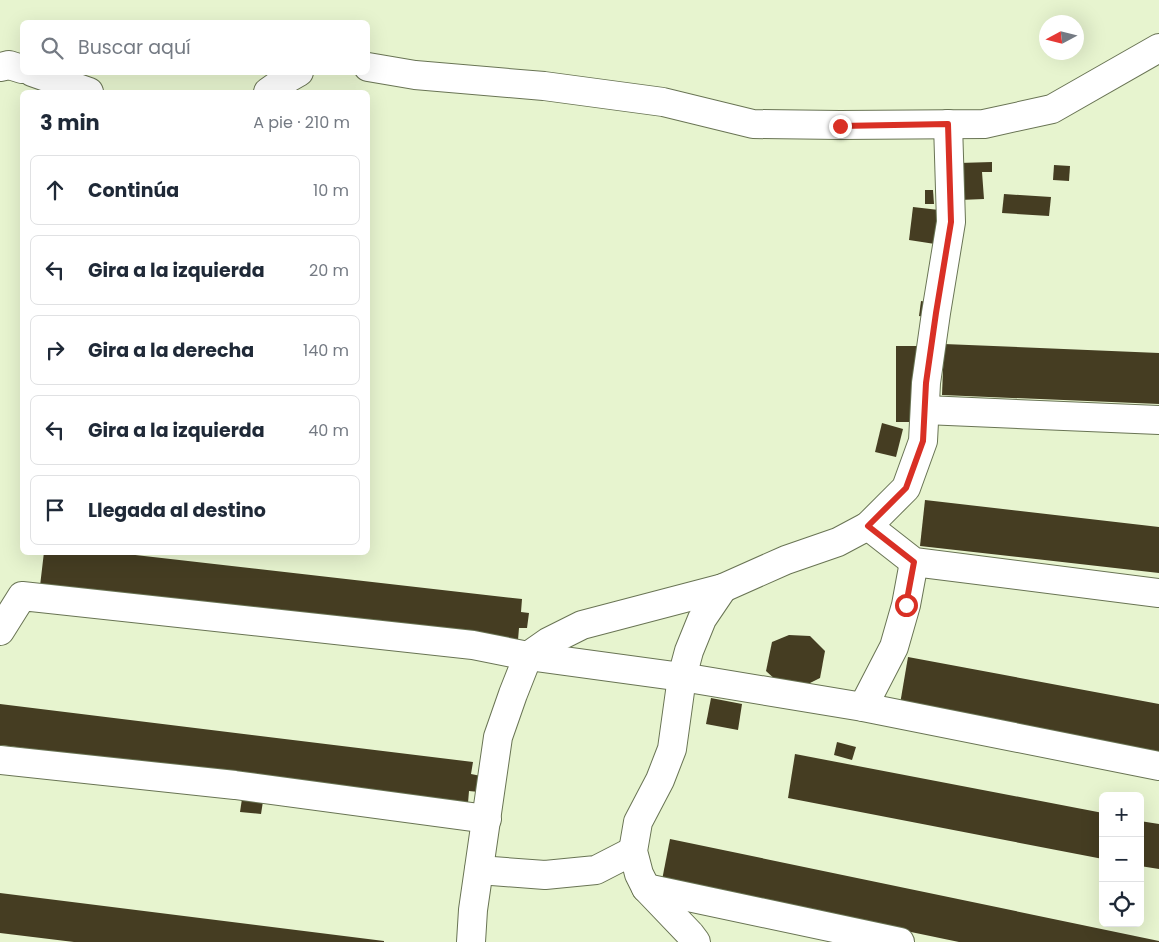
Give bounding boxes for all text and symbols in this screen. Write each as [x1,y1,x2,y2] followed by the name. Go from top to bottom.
[1039,15,1084,60] north arrow
[20,20,370,75] search box
[38,34,66,62] icon: search
[78,34,191,61] text: Buscar aquí
[40,108,100,137] text: 3 min
[253,111,350,134] text: A pie · 210 m
[829,115,852,138] route end
[41,176,69,204] icon: ahead
[88,177,179,204] text: Continúa
[313,179,349,202] text: 10 m
[41,256,69,284] icon: left
[88,257,265,284] text: Gira a la izquierda
[309,259,349,282] text: 20 m
[41,336,69,364] icon: right
[88,337,254,364] text: Gira a la derecha
[303,339,349,362] text: 140 m
[41,416,69,444] icon: left
[88,417,265,444] text: Gira a la izquierda
[308,419,349,442] text: 40 m
[41,496,69,524] icon: arrive
[88,497,266,524] text: Llegada al destino
[895,594,918,617] route start
[1099,792,1144,927] map controls
[1099,792,1144,837] button: +
[1099,837,1144,882] button: −
[1099,882,1144,927] button: locate

